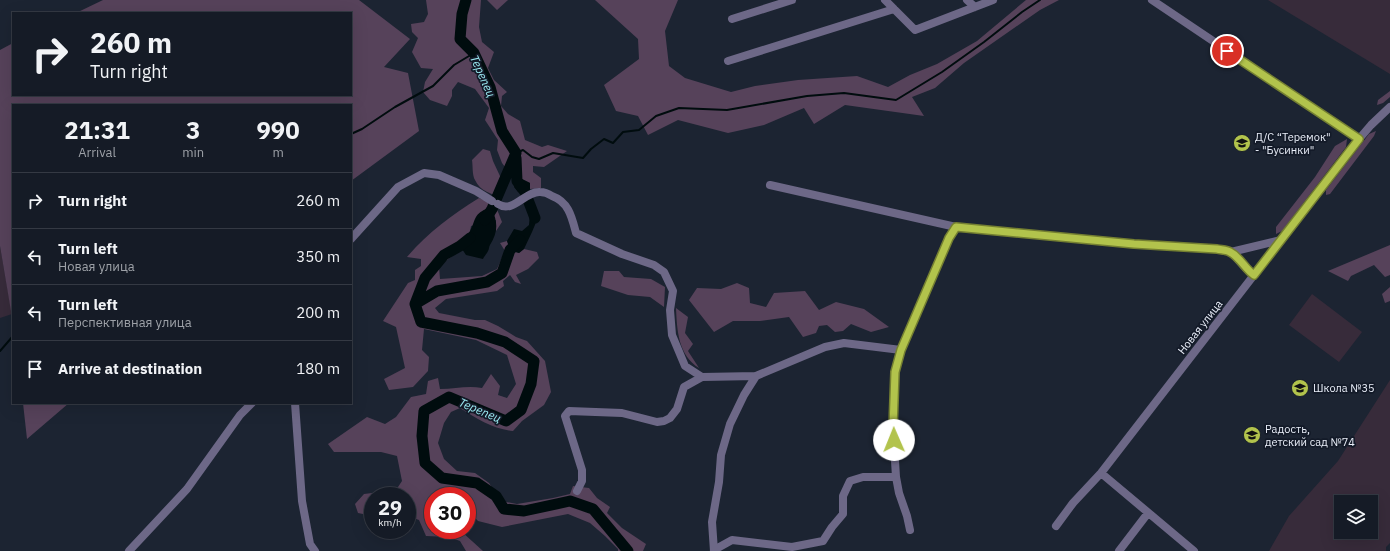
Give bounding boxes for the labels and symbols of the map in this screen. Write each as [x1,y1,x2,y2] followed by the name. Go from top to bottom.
[1210,34,1244,68] pin
[467,53,499,100] water label: Терепец
[1255,130,1331,157] place label: Д/С “Теремок" - "Бусинки"
[1232,133,1252,153] school or university icon: Д/С “Теремок" - "Бусинки"
[1175,297,1226,357] street label: Новая улица
[1290,378,1310,398] school or university icon: Школа №35
[1313,381,1375,395] place label: Школа №35
[456,394,504,426] water label: Терепец
[873,419,915,461] position arrow
[1265,422,1355,449] place label: Радость, детский сад №74
[1242,425,1262,445] school or university icon: Радость, детский сад №74
[424,487,476,539] speed limit sign: 30

